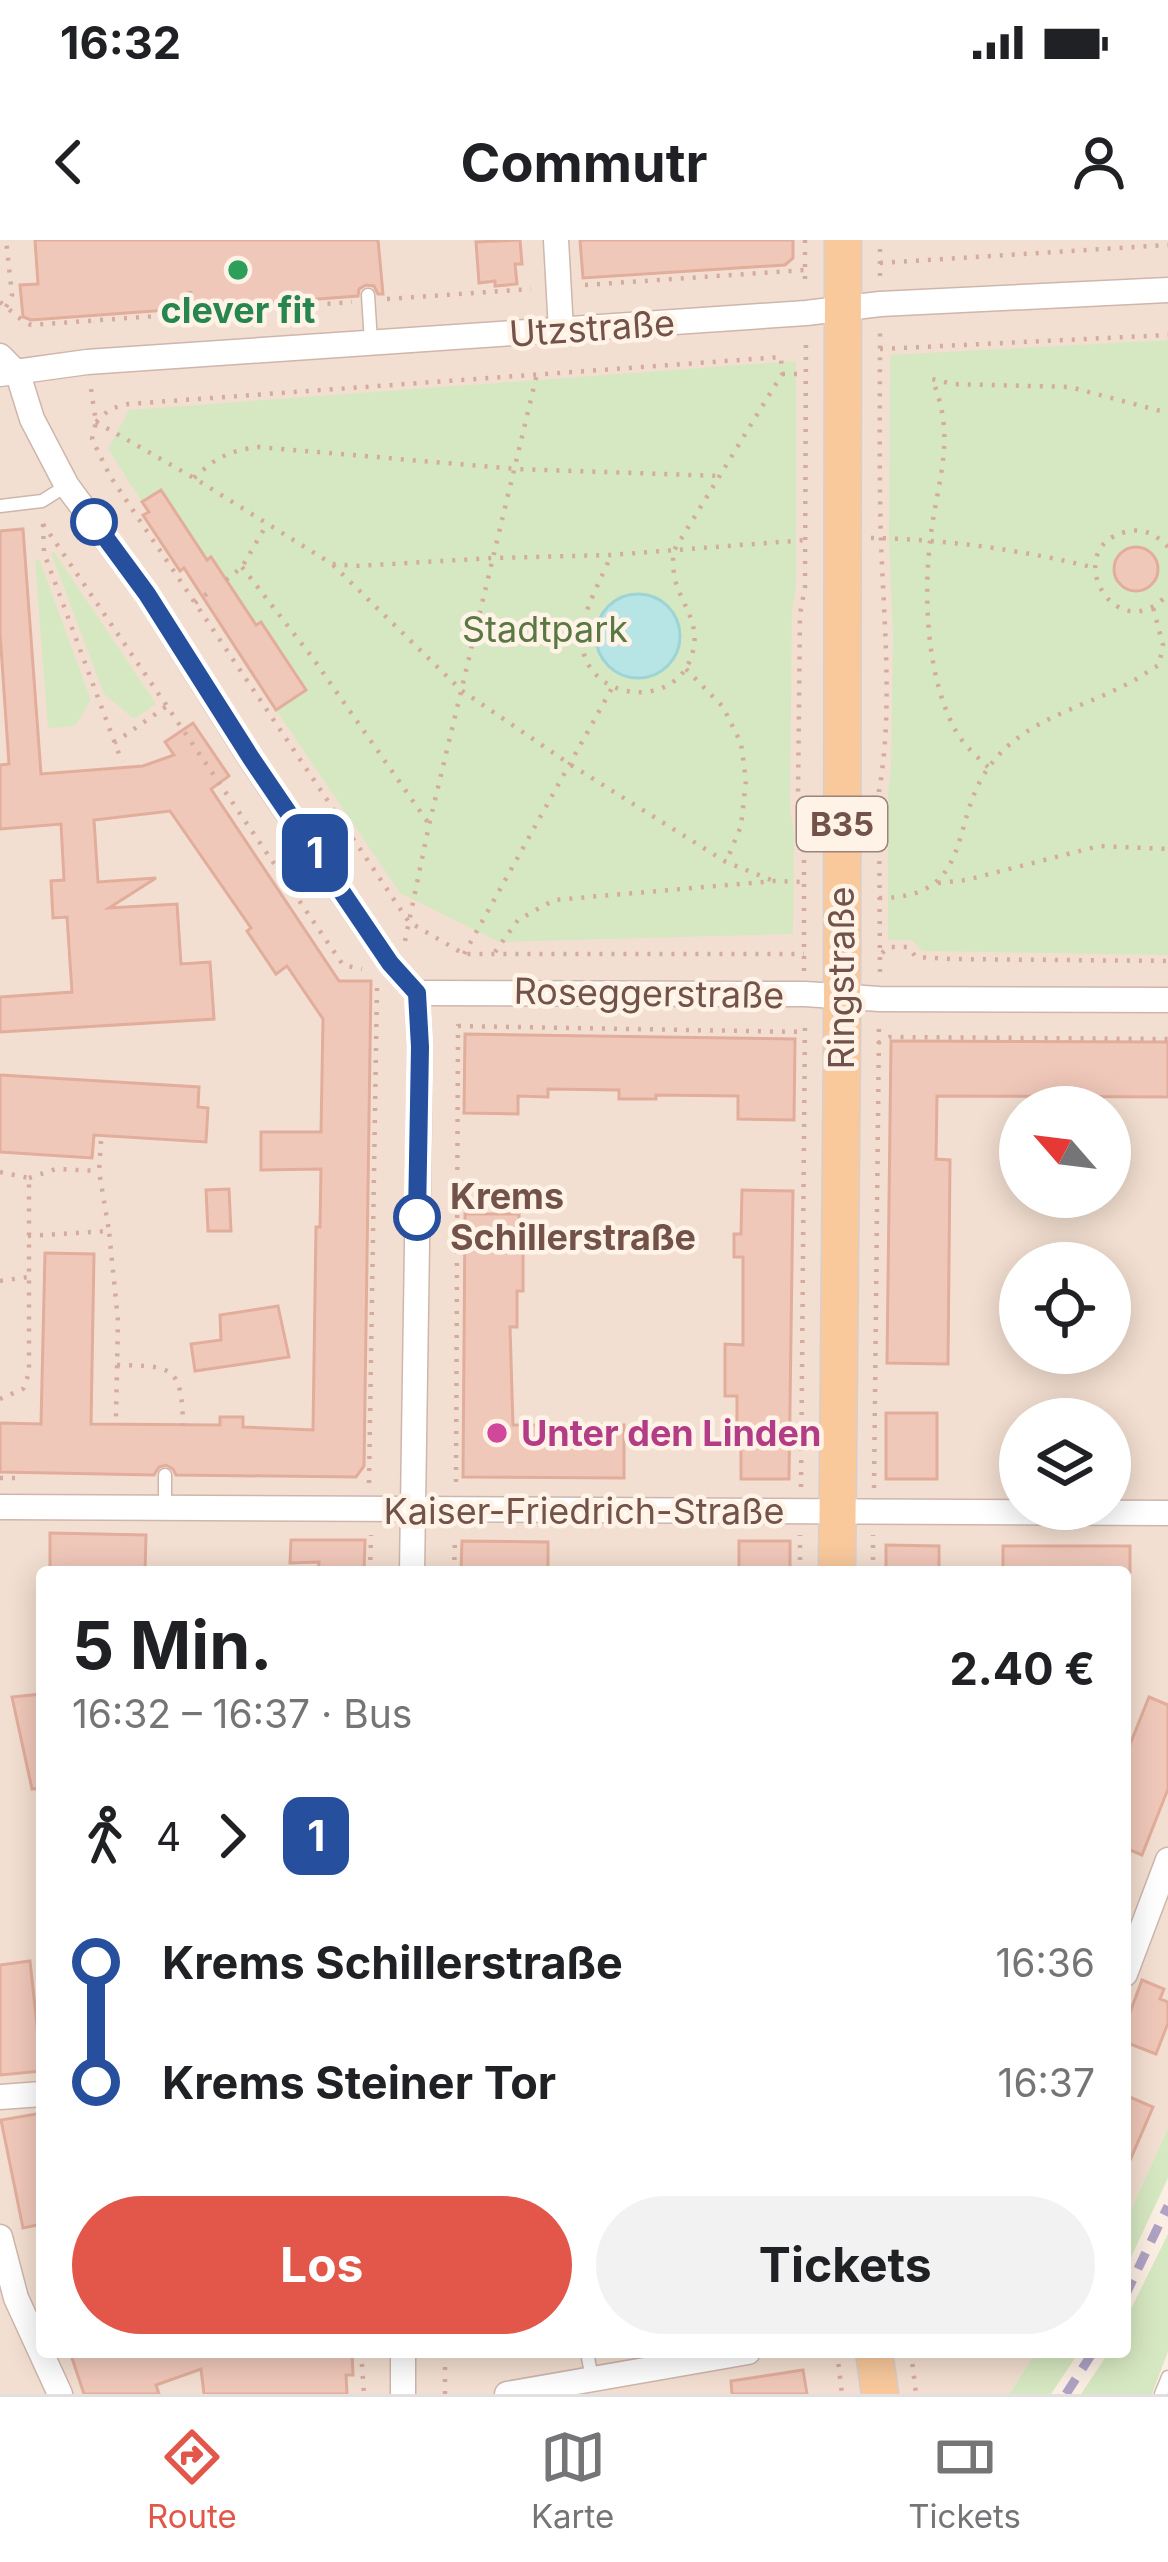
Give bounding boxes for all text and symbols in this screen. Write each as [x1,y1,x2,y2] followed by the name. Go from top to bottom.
[60,15,181,70] text: 16:32
[36,129,102,195] icon: back
[1066,129,1132,195] icon: person
[460,130,708,195] text: Commutr
[225,257,251,283] marker: clever fit
[161,288,315,332] place label: clever fit
[508,300,676,356] street label: Utzstraße
[72,500,116,544] unlabelled marker
[462,607,628,651] park label: Stadtpark
[797,797,887,851] road number: B35
[276,814,354,892] line badge: 1
[306,827,324,878] text: 1
[819,887,863,1069] street label: Ringstraße
[513,969,785,1017] street label: Roseggerstraße
[999,1086,1131,1218] north arrow
[999,1086,1131,1530] map controls
[450,1174,696,1259] place label: Krems Schillerstraße
[395,1195,439,1239] marker: Krems Schillerstraße
[999,1242,1131,1374] button: locate
[999,1398,1131,1530] button: layers
[521,1411,821,1455] place label: Unter den Linden
[484,1420,510,1446] marker: Unter den Linden
[384,1489,784,1533] street label: Kaiser-Friedrich-Straße
[72,1605,272,1685] text: 5 Min.
[949,1641,1095,1696] text: 2.40 €
[72,1690,412,1737] text: 16:32 – 16:37 · Bus
[72,1803,138,1869] icon: walk
[199,1803,265,1869] icon: forward
[307,1810,325,1861] text: 1
[156,1813,181,1860] text: 4
[162,1935,623,1990] text: Krems Schillerstraße
[995,1939,1095,1986] text: 16:36
[162,2055,556,2110] text: Krems Steiner Tor
[998,2059,1095,2106] text: 16:37
[72,2196,572,2334] button: Los
[596,2196,1095,2334] button: Tickets
[147,2424,237,2536] tab: Route
[531,2424,614,2536] tab: Karte
[908,2424,1021,2536] tab: Tickets

